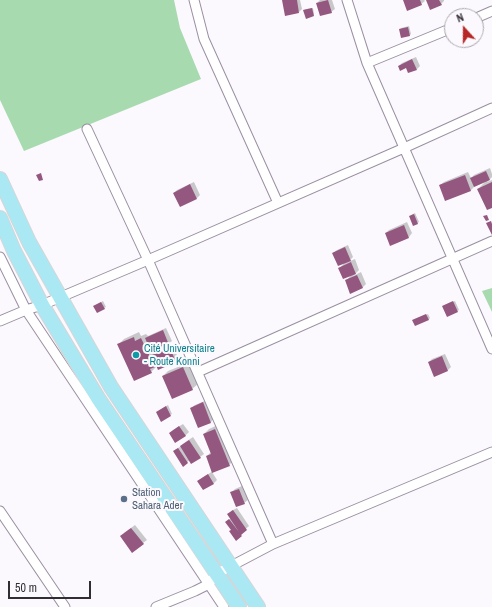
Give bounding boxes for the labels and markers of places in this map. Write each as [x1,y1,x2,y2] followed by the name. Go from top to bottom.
[144,342,215,368] place label: Cité Universitaire - Route Konni
[131,350,141,360] marker: Cité Universitaire - Route Konni
[132,486,183,512] place label: Station Sahara Ader
[119,494,129,504] marker: Station Sahara Ader

